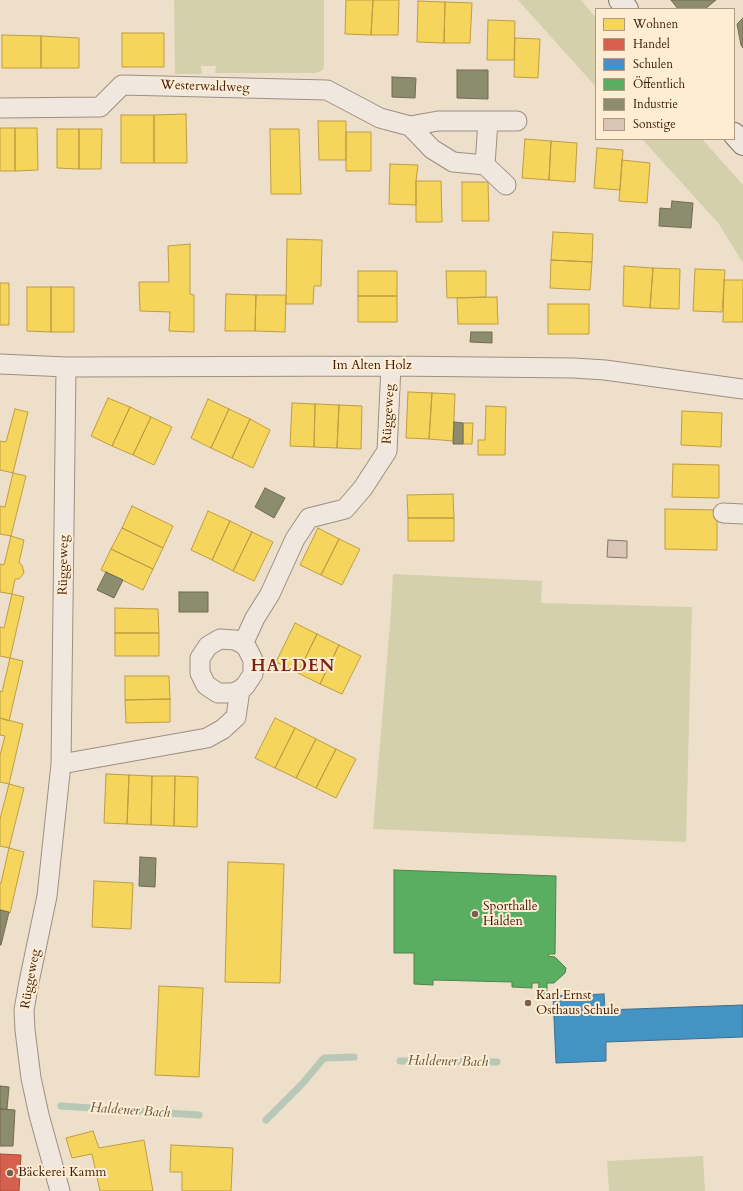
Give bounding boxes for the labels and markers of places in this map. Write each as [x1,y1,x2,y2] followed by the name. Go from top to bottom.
[483,899,538,930] place label: Sporthalle Halden
[470,909,480,919] marker: Sporthalle Halden
[536,988,619,1019] place label: Karl Ernst Osthaus Schule
[523,998,533,1008] marker: Karl Ernst Osthaus Schule
[18,1165,106,1181] place label: Bäckerei Kamm
[5,1168,15,1178] marker: Bäckerei Kamm

